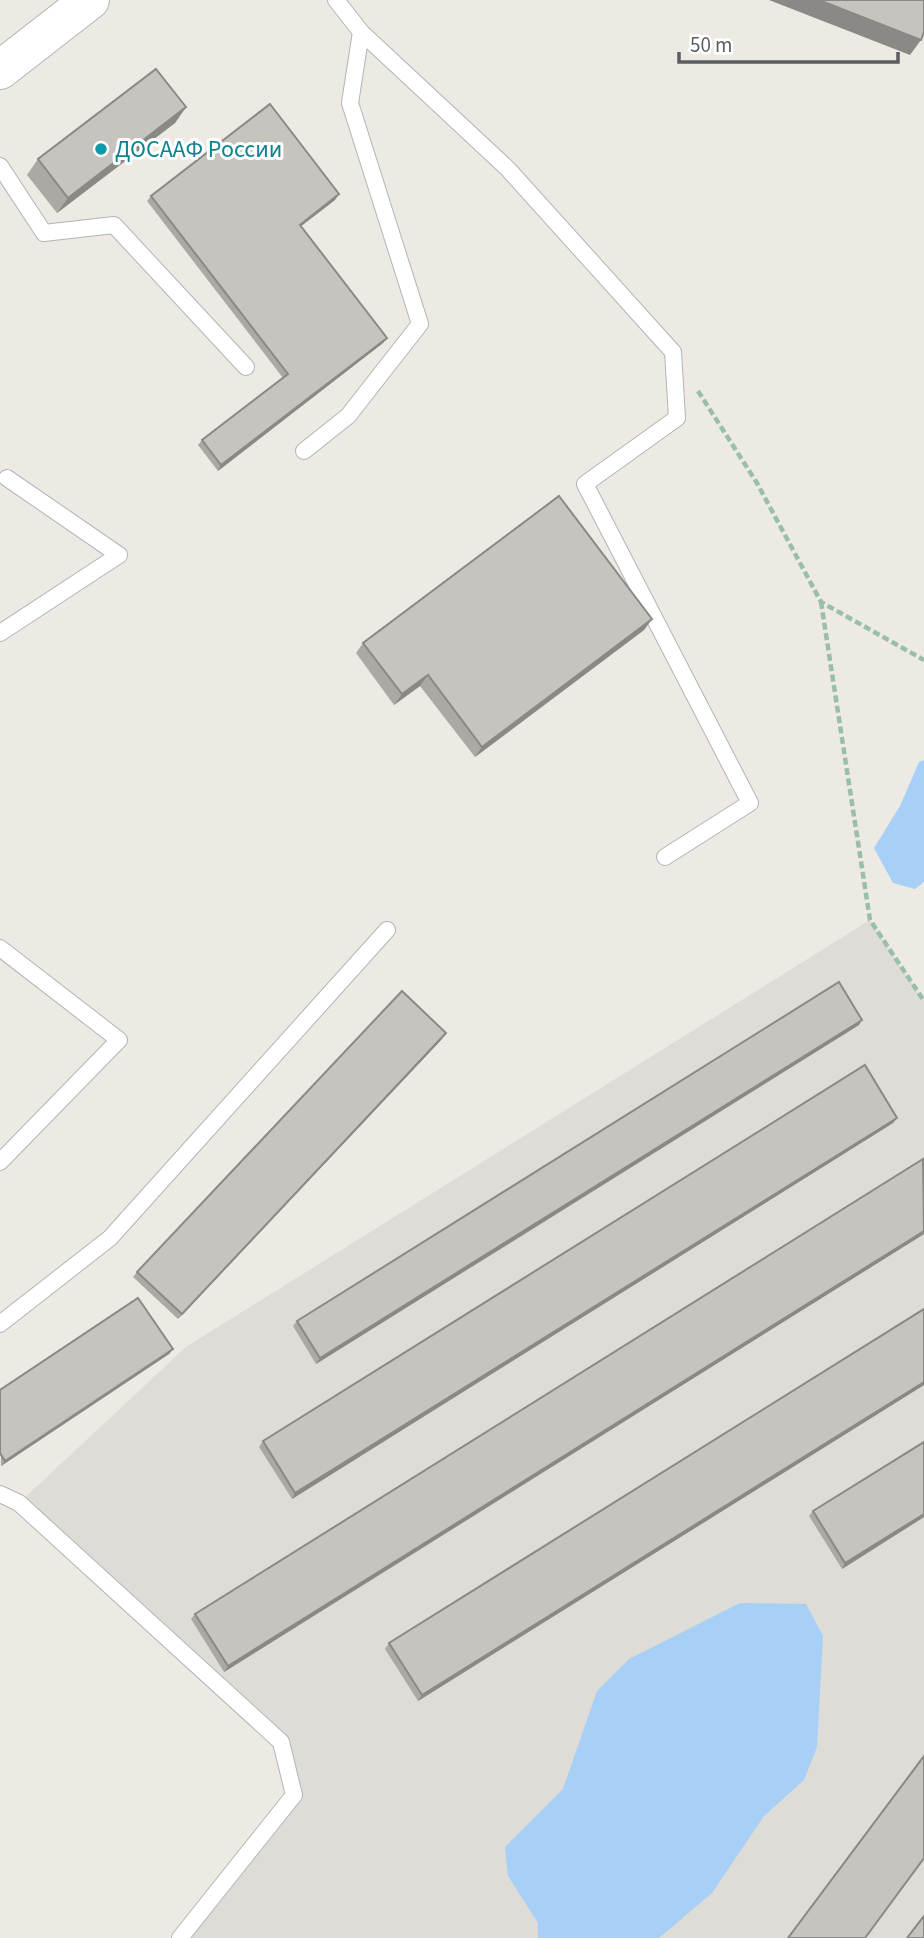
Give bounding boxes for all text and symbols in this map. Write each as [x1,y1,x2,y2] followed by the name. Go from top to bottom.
[679,21,898,65] scale bar
[690,30,732,60] text: 50 m
[115,132,282,167] place label: ДОСААФ России
[93,141,109,157] marker: ДОСААФ России

